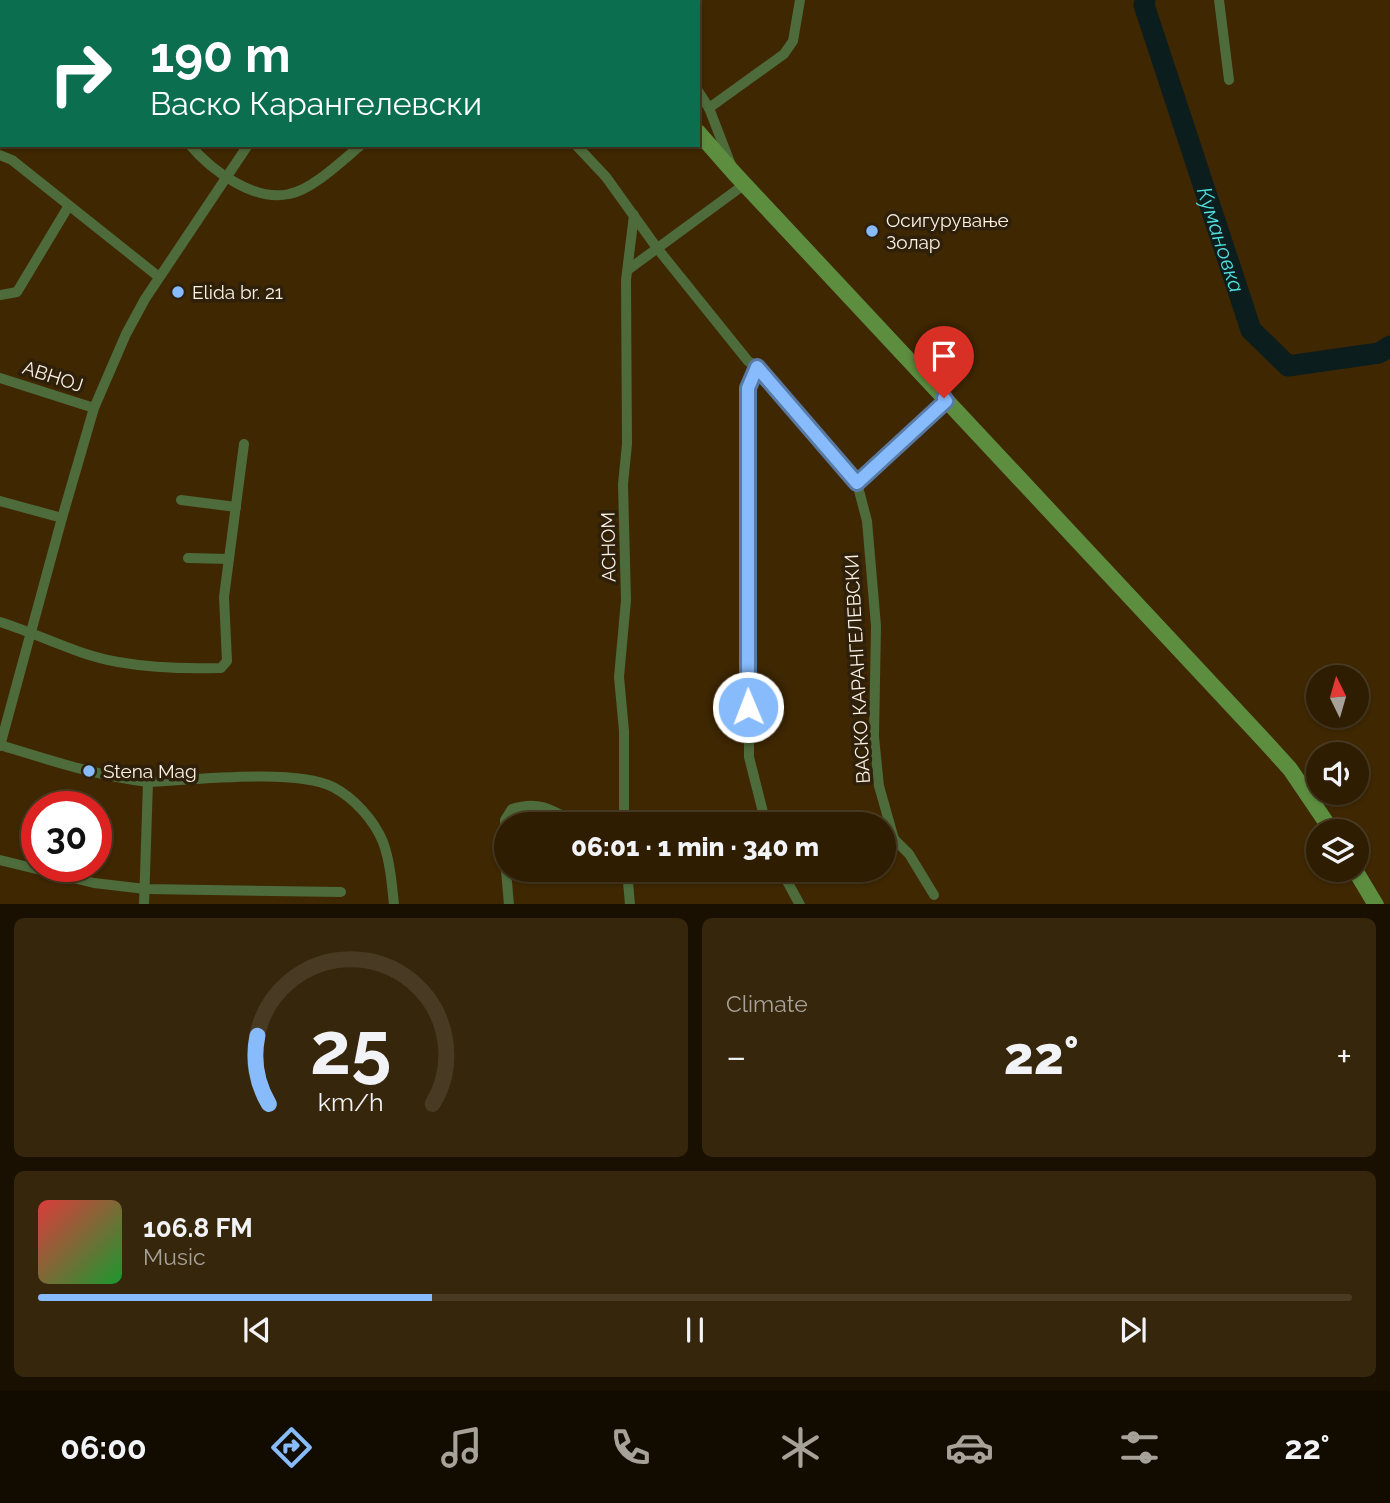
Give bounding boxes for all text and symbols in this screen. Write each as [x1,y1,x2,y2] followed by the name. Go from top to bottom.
[150,26,291,83] text: 190 m
[35,28,126,119] icon: right
[150,85,482,122] text: Васко Карангелевски
[1192,184,1250,295] water label: Кумановка
[886,209,1009,253] place label: Осигурување Золар
[864,223,880,239] marker: Осигурување Золар
[192,281,283,303] place label: Elida br. 21
[170,284,186,300] marker: Elida br. 21
[914,326,974,398] pin
[925,337,963,375] icon: arrive
[20,356,86,396] street label: АВНОЈ
[596,512,620,582] street label: АСНОМ
[840,554,874,784] street label: ВАСКО КАРАНГЕЛЕВСКИ
[1306,665,1368,728] north arrow
[1306,665,1369,882] map controls
[711,670,785,744] position arrow
[1306,742,1369,805] button: sound
[103,760,197,782] place label: Stena Mag
[81,763,97,779] marker: Stena Mag
[21,791,112,882] speed limit sign: 30
[1306,819,1369,882] button: layers
[571,832,819,862] text: 06:01 · 1 min · 340 m
[726,990,808,1017] text: Climate
[310,1006,392,1091] text: 25
[1004,1025,1079,1086] text: 22°
[726,1034,746,1079] text: −
[1336,1034,1352,1079] text: +
[318,1086,384,1116] text: km/h
[143,1213,253,1243] text: 106.8 FM
[143,1243,206,1270] text: Music
[238,1311,276,1349] icon: previous
[676,1311,714,1349] icon: pause
[1114,1311,1152,1349] icon: next
[267,1423,316,1472] icon: directions
[437,1423,486,1472] icon: music
[606,1423,655,1472] icon: phone
[776,1423,825,1472] icon: climate
[945,1423,994,1472] icon: car
[1115,1423,1164,1472] icon: filters
[60,1429,147,1466] text: 06:00
[1285,1429,1330,1466] text: 22°

